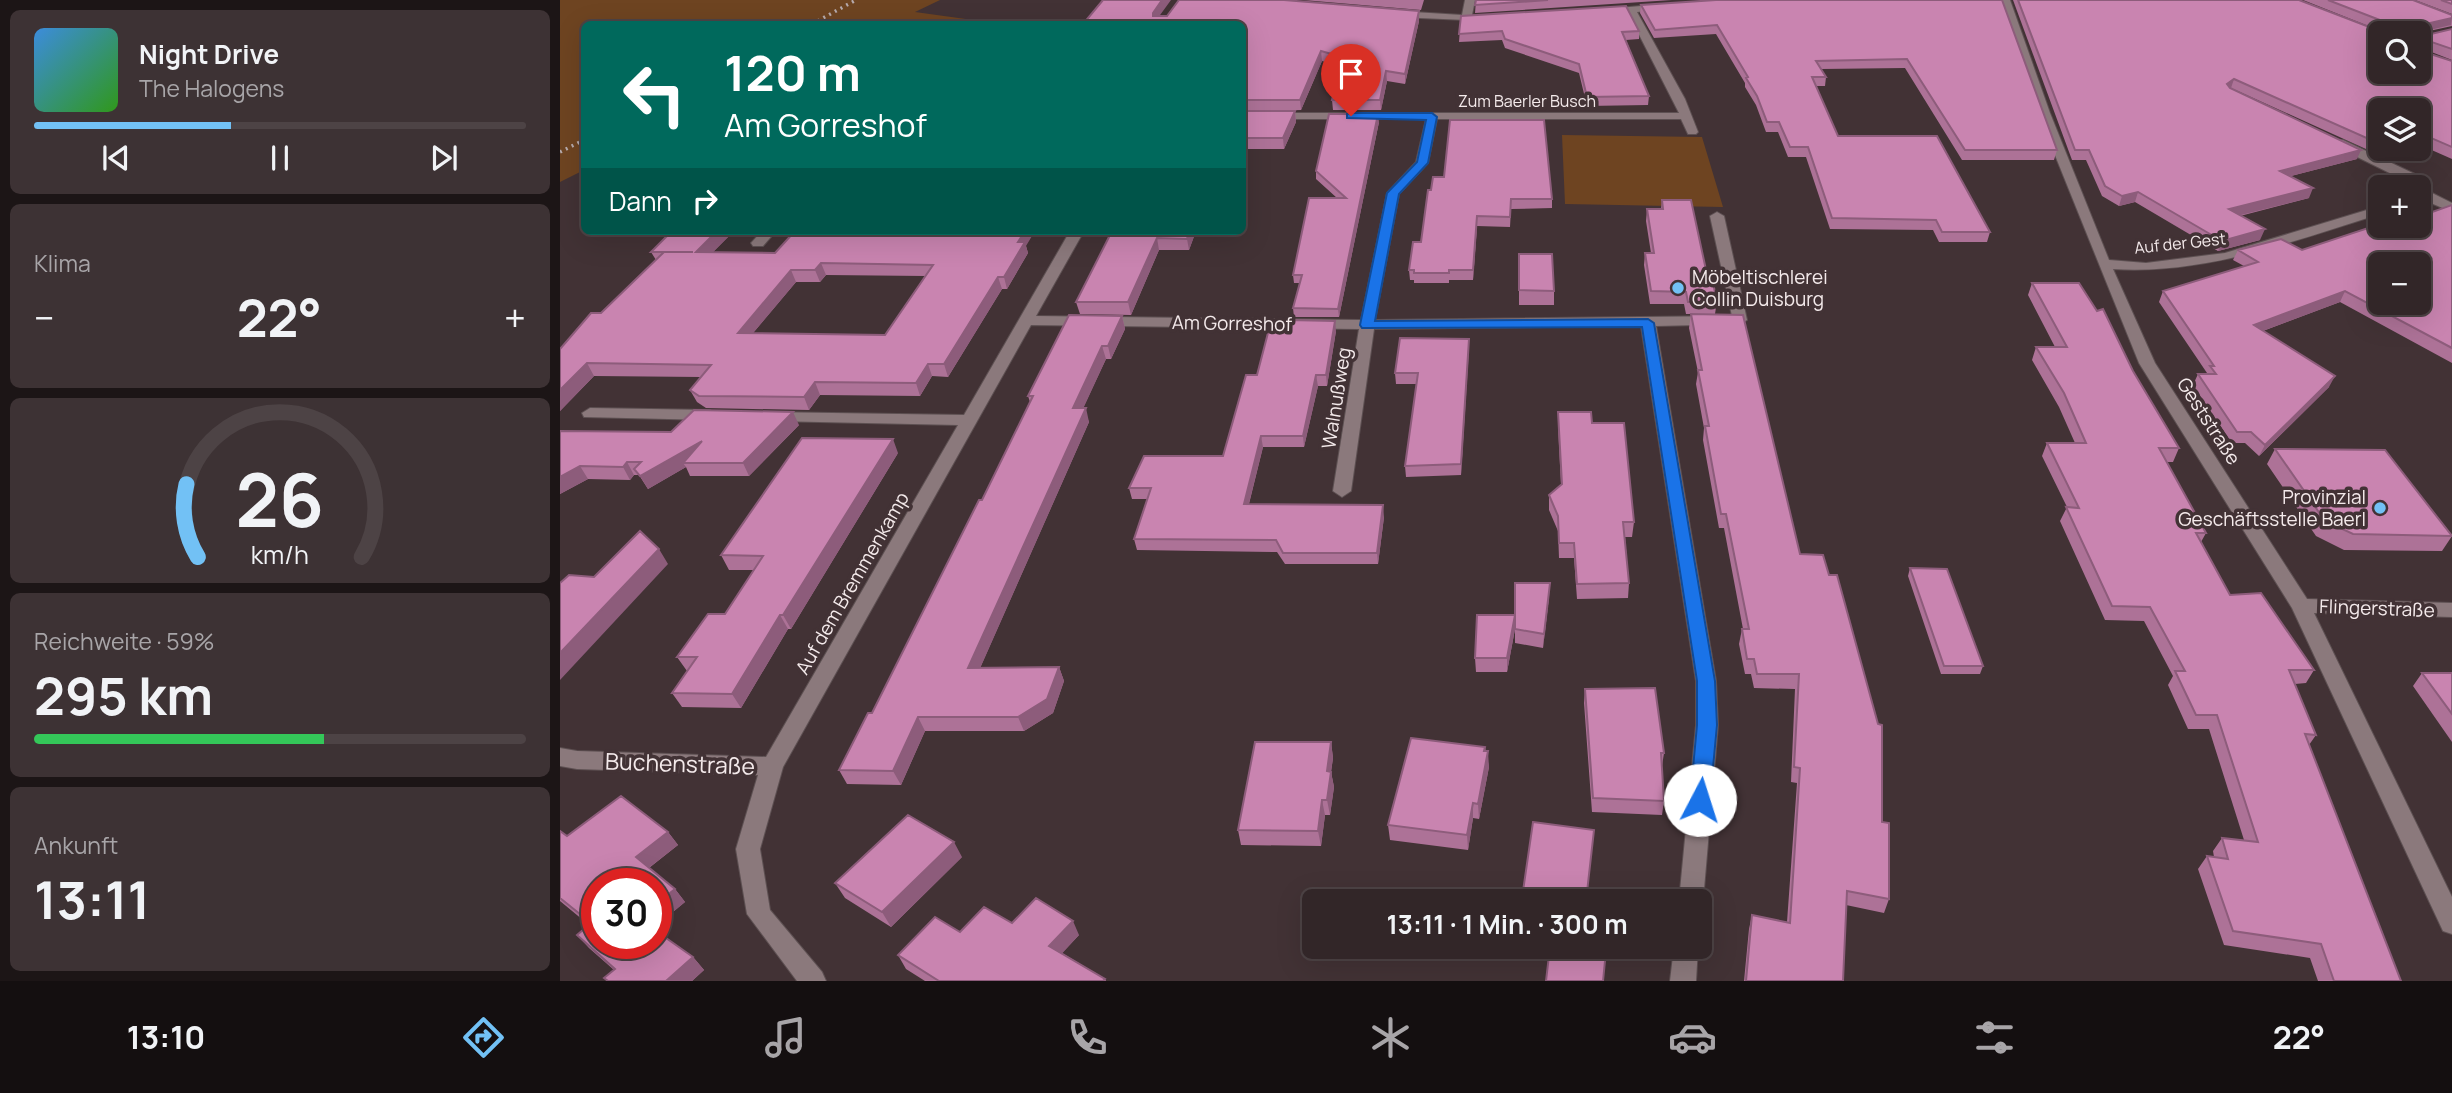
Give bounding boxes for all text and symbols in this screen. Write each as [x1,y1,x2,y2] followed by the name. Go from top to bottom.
[2368,21,2431,315] map controls
[2368,21,2431,84] button: search
[139,36,279,72] text: Night Drive
[724,39,861,106] text: 120 m
[1321,44,1381,116] pin
[609,49,700,140] icon: left
[1332,55,1370,93] icon: arrive
[139,72,284,104] text: The Halogens
[1458,90,1596,112] street label: Zum Baerler Busch
[2368,98,2431,161] button: layers
[724,103,927,147] text: Am Gorreshof
[97,139,135,177] icon: previous
[261,139,299,177] icon: pause
[425,139,463,177] icon: next
[2368,175,2431,238] button: +
[686,182,724,220] icon: right
[609,183,672,219] text: Dann
[2133,227,2227,259] street label: Auf der Gest
[34,247,91,279] text: Klima
[2368,252,2431,315] button: −
[1692,264,1828,312] place label: Möbeltischlerei Collin Duisburg
[1670,280,1686,296] marker: Möbeltischlerei Collin Duisburg
[237,282,322,353] text: 22°
[34,291,55,343] text: −
[504,291,526,343] text: +
[1172,309,1293,337] street label: Am Gorreshof
[1315,345,1357,451] street label: Walnußweg
[2171,372,2247,470] street label: Geststraße
[236,449,324,549] text: 26
[2178,484,2366,532] place label: Provinzial Geschäftsstelle Baerl
[789,487,915,679] street label: Auf dem Bremmenkamp
[2372,500,2388,516] marker: Provinzial Geschäftsstelle Baerl
[251,536,309,571] text: km/h
[2319,593,2435,623] street label: Flingerstraße
[34,625,215,657] text: Reichweite · 59%
[34,660,213,731] text: 295 km
[604,744,756,782] street label: Buchenstraße
[1663,763,1737,837] position arrow
[34,829,118,861] text: Ankunft
[34,864,150,935] text: 13:11
[581,868,672,959] speed limit sign: 30
[1386,906,1628,942] text: 13:11 · 1 Min. · 300 m
[459,1013,508,1062] icon: directions
[761,1013,810,1062] icon: music
[1063,1013,1112,1062] icon: phone
[1366,1013,1415,1062] icon: climate
[1668,1013,1717,1062] icon: car
[1970,1013,2019,1062] icon: filters
[127,1015,205,1059] text: 13:10
[2273,1015,2325,1059] text: 22°

